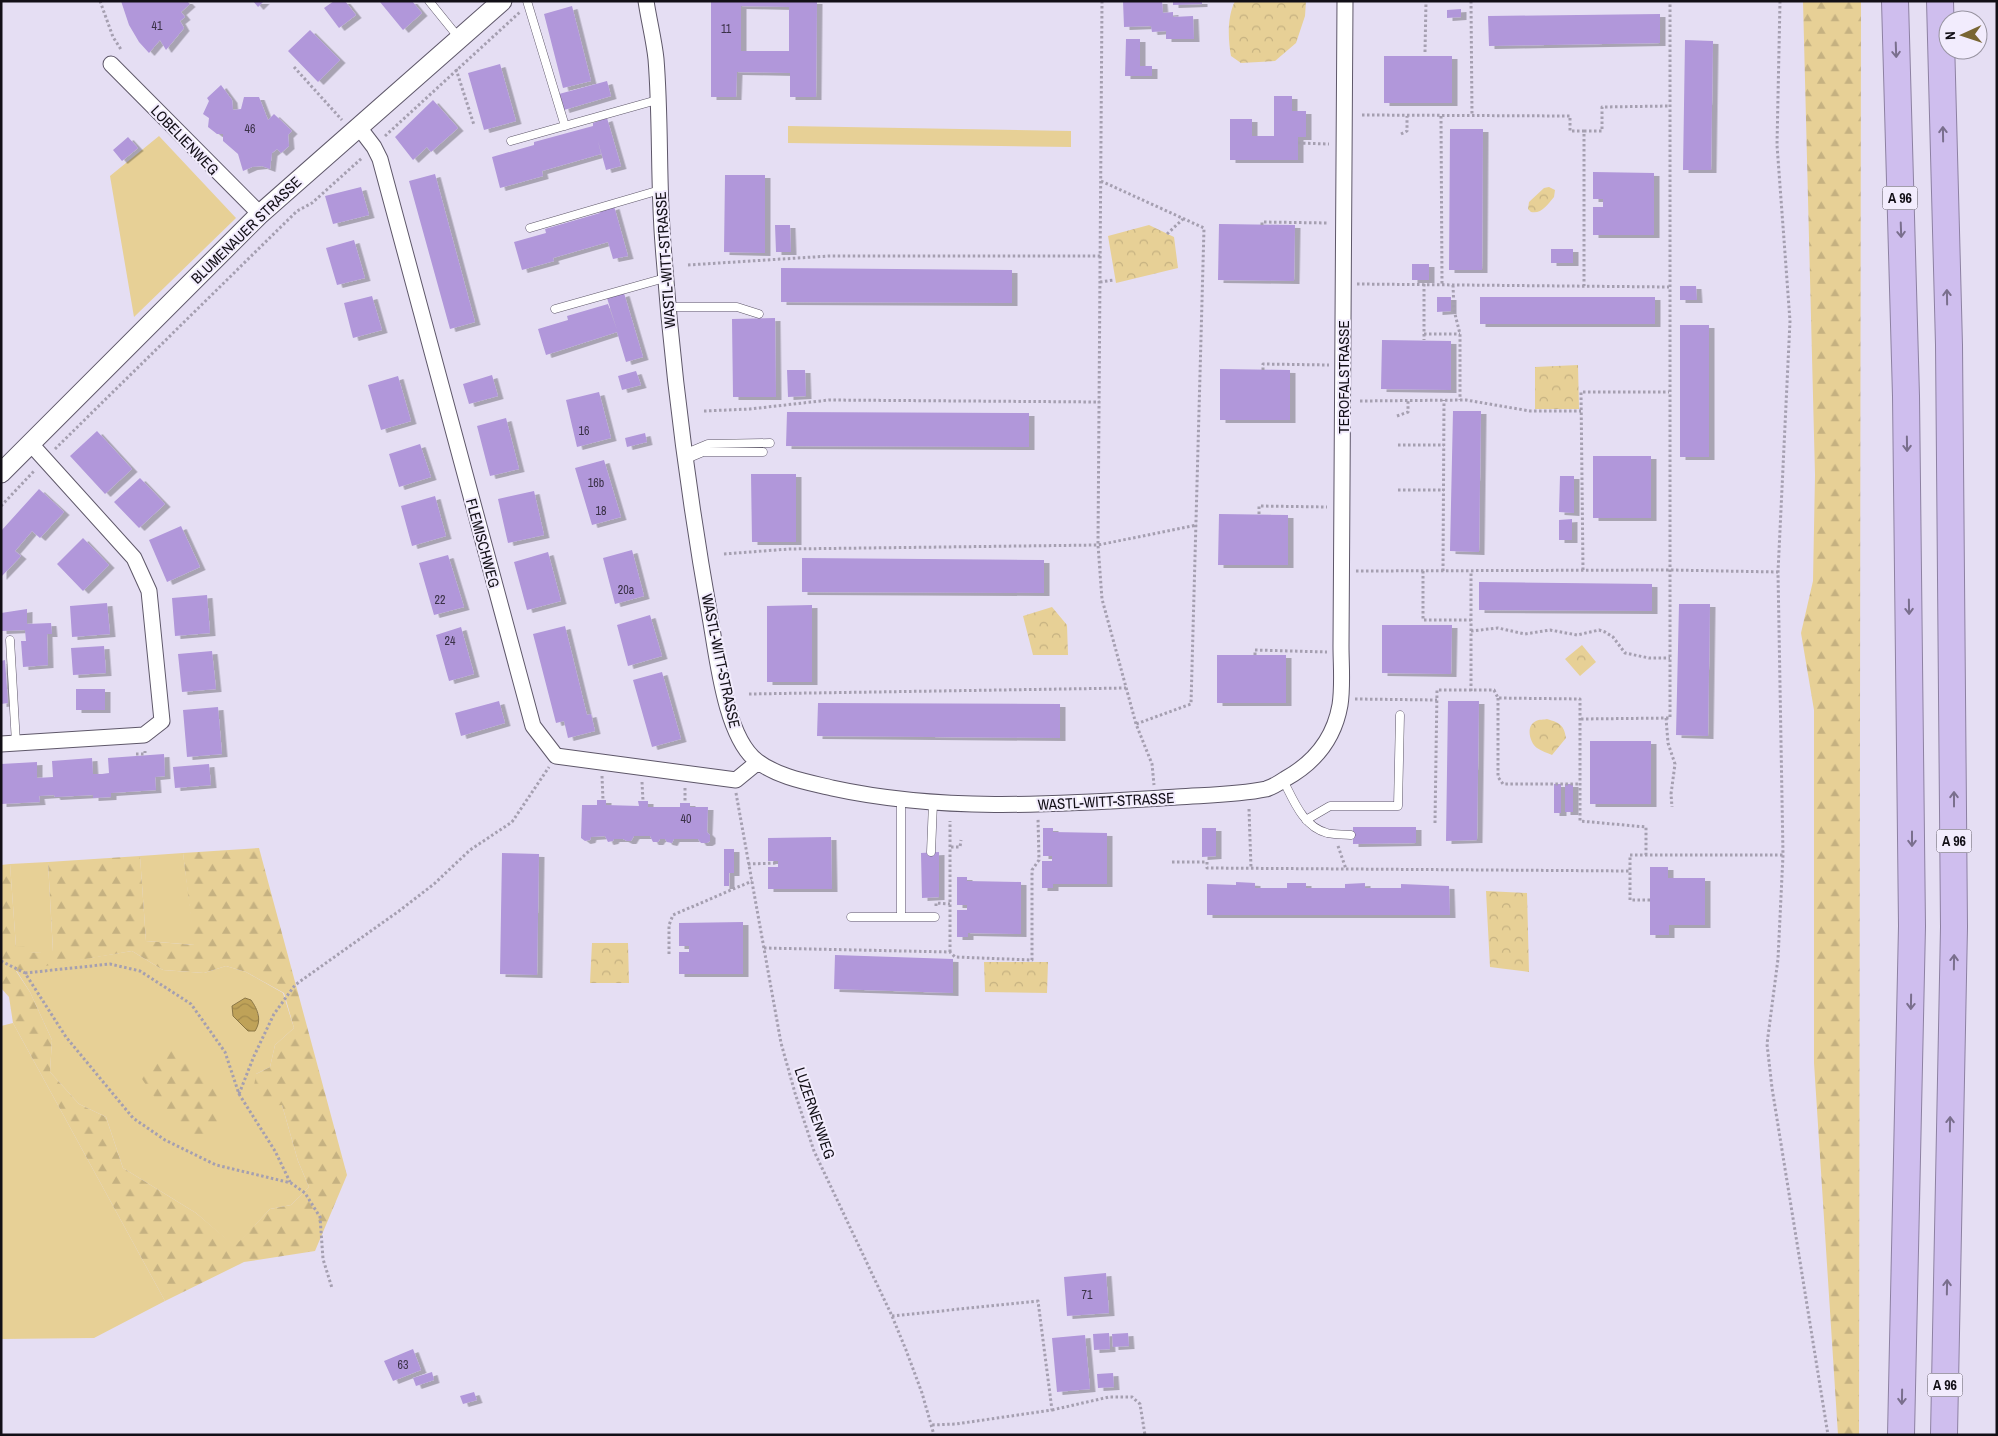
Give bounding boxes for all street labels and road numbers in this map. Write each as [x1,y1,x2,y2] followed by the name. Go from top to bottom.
[146,100,224,180] street label: LOBELIENWEG
[186,172,306,288] street label: BLUMENAUER STRASSE
[1882,187,1918,210] road number: A 96
[650,191,680,329] street label: WASTL-WITT-STRASSE
[1333,320,1354,434] street label: TEROFALSTRASSE
[461,496,505,590] street label: FLEMISCHWEG
[696,592,746,730] street label: WASTL-WITT-STRASSE
[1037,787,1175,815] street label: WASTL-WITT-STRASSE
[1936,829,1972,852] road number: A 96
[789,1064,841,1162] street label: LUZERNENWEG
[1928,1374,1962,1396] road number: A 96

